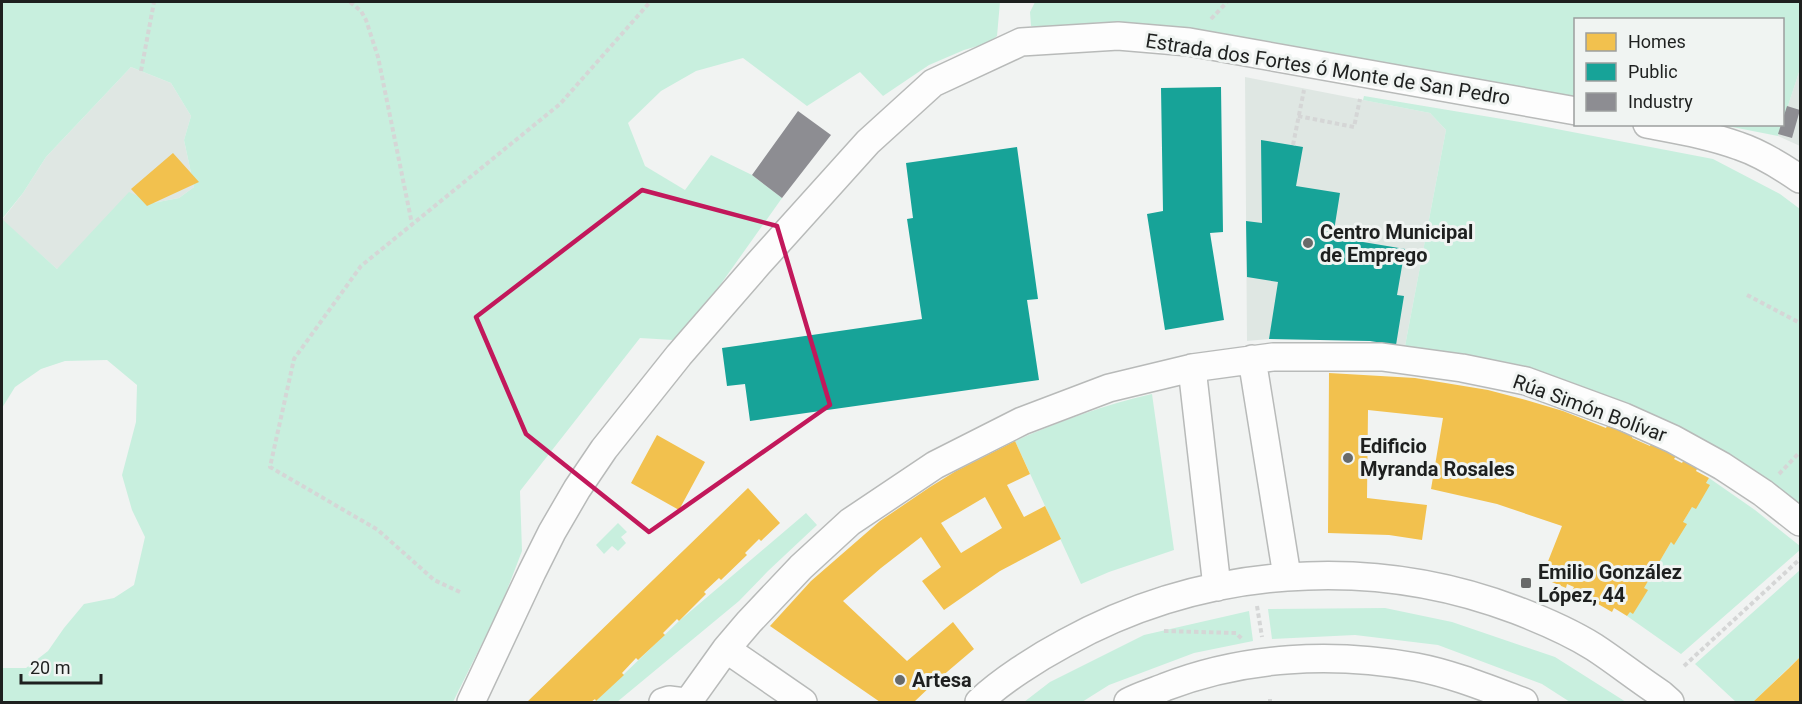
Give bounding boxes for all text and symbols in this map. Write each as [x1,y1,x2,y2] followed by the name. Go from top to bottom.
[1574,18,1784,126] legend
[1144,28,1512,110] street label: Estrada dos Fortes ó Monte de San Pedro
[1628,31,1686,52] text: Homes
[1628,61,1678,82] text: Public
[1628,91,1693,112] text: Industry
[1320,220,1473,267] place label: Centro Municipal de Emprego
[1301,236,1315,250] marker: Centro Municipal de Emprego
[1510,369,1670,447] street label: Rúa Simón Bolívar
[1360,434,1515,481] place label: Edificio Myranda Rosales
[1341,451,1355,465] marker: Edificio Myranda Rosales
[1538,560,1682,607] place label: Emilio González López, 44
[1519,576,1533,590] marker: Emilio González López, 44
[21,647,100,685] scale bar
[30,657,70,678] text: 20 m
[912,668,972,692] place label: Artesa
[893,673,907,687] marker: Artesa

